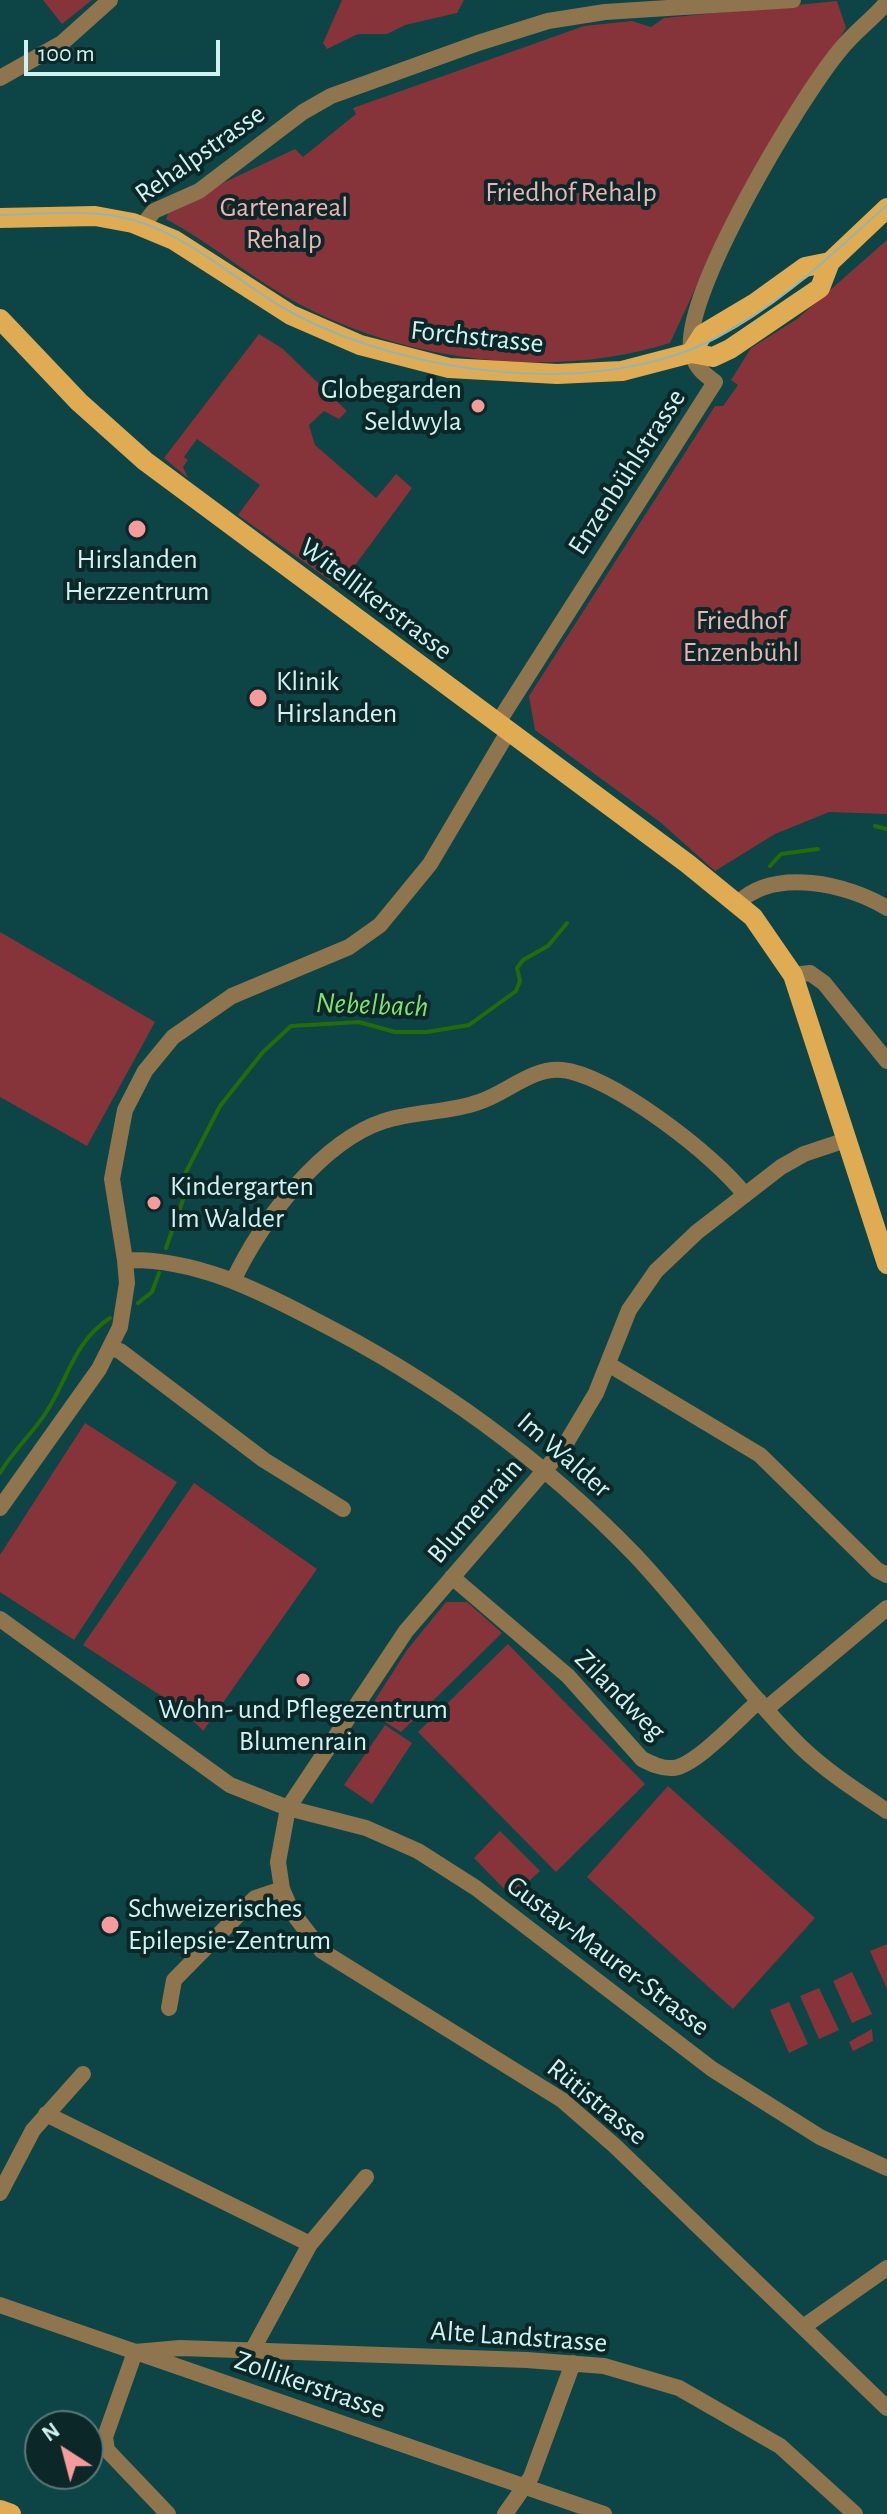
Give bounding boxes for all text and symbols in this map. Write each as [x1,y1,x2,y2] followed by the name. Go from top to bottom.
[28,24,224,74] scale bar
[38,42,95,66] text: 100 m
[129,97,271,211] street label: Rehalpstrasse
[485,176,657,210] park label: Friedhof Rehalp
[220,191,348,257] park label: Gartenareal Rehalp
[409,313,545,361] street label: Forchstrasse
[321,373,462,439] place label: Globegarden Seldwyla
[561,383,693,561] street label: Enzenbühlstrasse
[469,397,487,415] marker: Globegarden Seldwyla
[126,518,148,540] marker: Hirslanden Herzzentrum
[293,531,459,667] street label: Witellikerstrasse
[65,543,209,609] place label: Hirslanden Herzzentrum
[683,604,799,670] park label: Friedhof Enzenbühl
[276,665,397,731] place label: Klinik Hirslanden
[247,687,269,709] marker: Klinik Hirslanden
[315,985,429,1025] water label: Nebelbach
[170,1170,314,1236] place label: Kindergarten Im Walder
[145,1194,163,1212] marker: Kindergarten Im Walder
[510,1405,618,1505] street label: Im Walder
[420,1452,530,1570] street label: Blumenrain
[568,1643,672,1747] street label: Zilandweg
[294,1671,312,1689] marker: Wohn- und Pflegezentrum Blumenrain
[158,1693,448,1759] place label: Wohn- und Pflegezentrum Blumenrain
[500,1869,716,2043] street label: Gustav-Maurer-Strasse
[128,1892,331,1958] place label: Schweizerisches Epilepsie-Zentrum
[99,1914,121,1936] marker: Schweizerisches Epilepsie-Zentrum
[540,2051,654,2153] street label: Rütistrasse
[430,2314,608,2360] street label: Alte Landstrasse
[230,2344,390,2426] street label: Zollikerstrasse
[24,2410,104,2490] north arrow
[38,2419,64,2446] text: N

